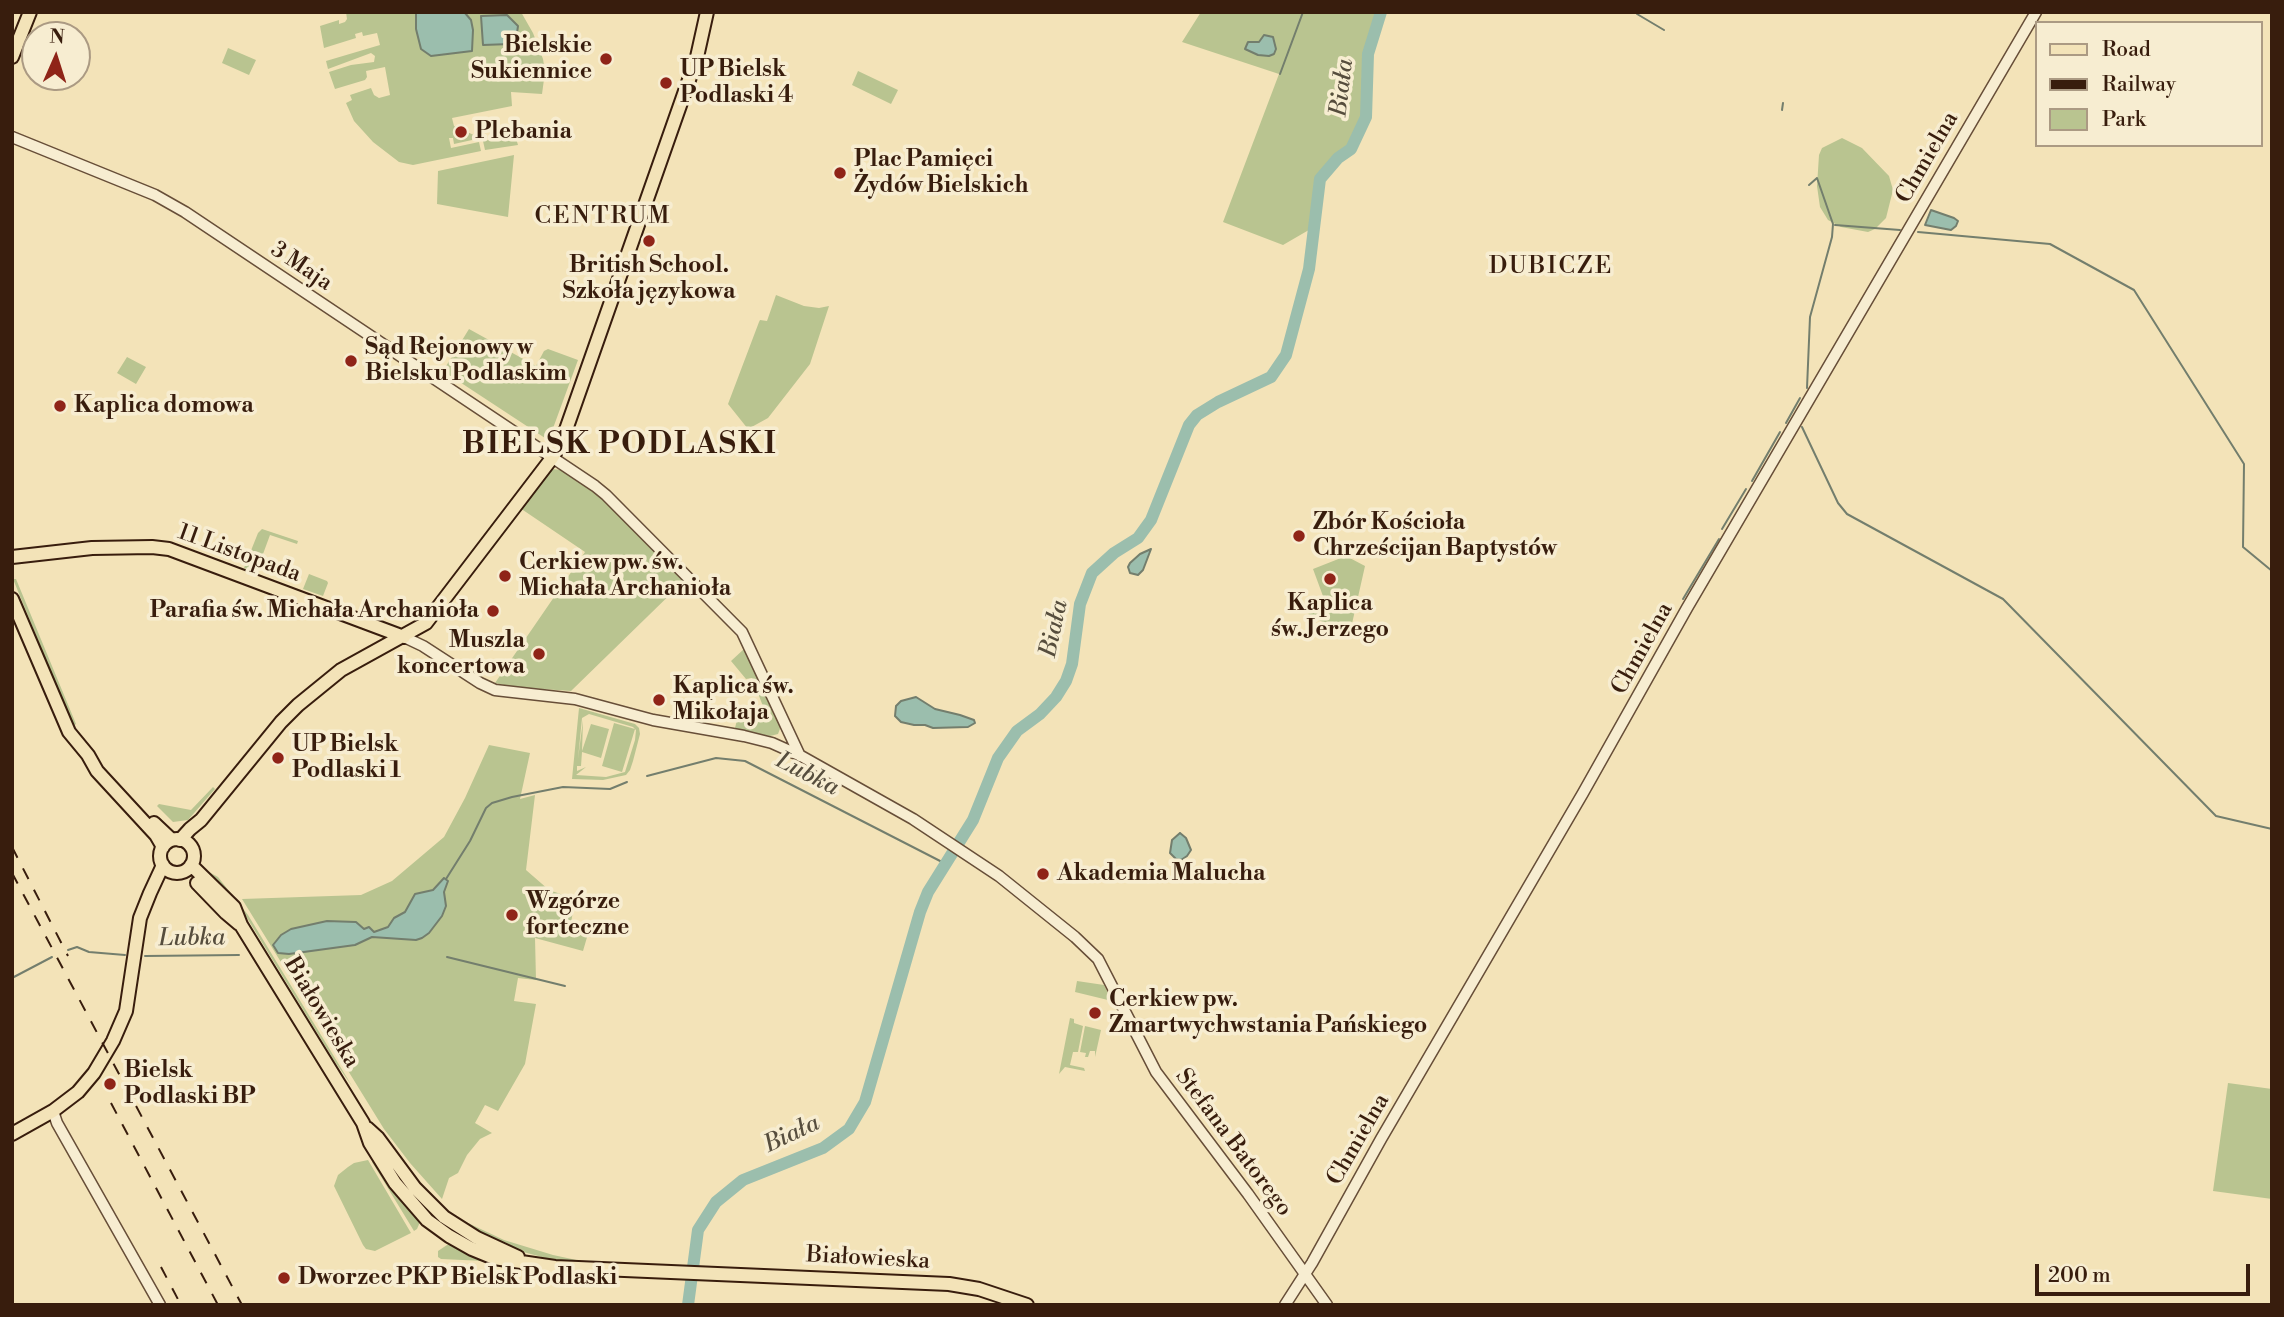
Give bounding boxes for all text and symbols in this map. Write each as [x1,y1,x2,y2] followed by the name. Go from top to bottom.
[21,21,91,91] north arrow
[2036,21,2263,147] legend
[49,25,65,49] text: N
[471,32,592,86] place label: Bielskie Sukiennice
[2102,37,2151,63] text: Road
[598,51,614,67] marker: Bielskie Sukiennice
[680,56,793,110] place label: UP Bielsk Podlaski 4
[1325,57,1361,119] water label: Biała
[2102,72,2176,98] text: Railway
[658,75,674,91] marker: UP Bielsk Podlaski 4
[1891,107,1965,209] street label: Chmielna
[2102,107,2146,133] text: Park
[475,118,572,146] place label: Plebania
[453,124,469,140] marker: Plebania
[854,146,1028,200] place label: Plac Pamięci Żydów Bielskich
[832,165,848,181] marker: Plac Pamięci Żydów Bielskich
[535,203,671,231] district label: CENTRUM
[641,233,657,249] marker: British School. Szkoła językowa
[265,236,337,298] street label: 3 Maja
[563,252,735,306] place label: British School. Szkoła językowa
[1490,253,1612,281] district label: DUBICZE
[365,334,567,388] place label: Sąd Rejonowy w Bielsku Podlaskim
[343,353,359,369] marker: Sąd Rejonowy w Bielsku Podlaskim
[74,392,254,420] place label: Kaplica domowa
[52,398,68,414] marker: Kaplica domowa
[464,428,776,464] district label: BIELSK PODLASKI
[1313,509,1557,563] place label: Zbór Kościoła Chrześcijan Baptystów
[174,519,304,589] street label: 11 Listopada
[1291,528,1307,544] marker: Zbór Kościoła Chrześcijan Baptystów
[519,549,731,603] place label: Cerkiew pw. św. Michała Archanioła
[497,568,513,584] marker: Cerkiew pw. św. Michała Archanioła
[1322,571,1338,587] marker: Kaplica św. Jerzego
[1271,590,1389,644] place label: Kaplica św. Jerzego
[150,597,479,625] place label: Parafia św. Michała Archanioła
[1035,598,1075,660] water label: Biała
[1606,598,1680,700] street label: Chmielna
[485,603,501,619] marker: Parafia św. Michała Archanioła
[397,627,525,681] place label: Muszla koncertowa
[531,646,547,662] marker: Muszla koncertowa
[673,673,794,727] place label: Kaplica św. Mikołaja
[651,692,667,708] marker: Kaplica św. Mikołaja
[292,731,401,785] place label: UP Bielsk Podlaski 1
[771,747,843,803] water label: Lubka
[270,750,286,766] marker: UP Bielsk Podlaski 1
[1057,860,1265,888] place label: Akademia Malucha
[1035,866,1051,882] marker: Akademia Malucha
[526,888,629,942] place label: Wzgórze forteczne
[504,907,520,923] marker: Wzgórze forteczne
[159,924,225,954] water label: Lubka
[277,953,365,1073] street label: Białowieska
[1109,986,1427,1040] place label: Cerkiew pw. Zmartwychwstania Pańskiego
[1087,1005,1103,1021] marker: Cerkiew pw. Zmartwychwstania Pańskiego
[124,1057,255,1111] place label: Bielsk Podlaski BP
[1169,1064,1297,1222] street label: Stefana Batorego
[102,1076,118,1092] marker: Bielsk Podlaski BP
[1322,1089,1396,1191] street label: Chmielna
[760,1110,824,1160] water label: Biała
[805,1242,931,1276] street label: Białowieska
[2039,1250,2254,1294] scale bar
[2048,1263,2111,1289] text: 200 m
[298,1264,617,1292] place label: Dworzec PKP Bielsk Podlaski
[276,1270,292,1286] marker: Dworzec PKP Bielsk Podlaski

